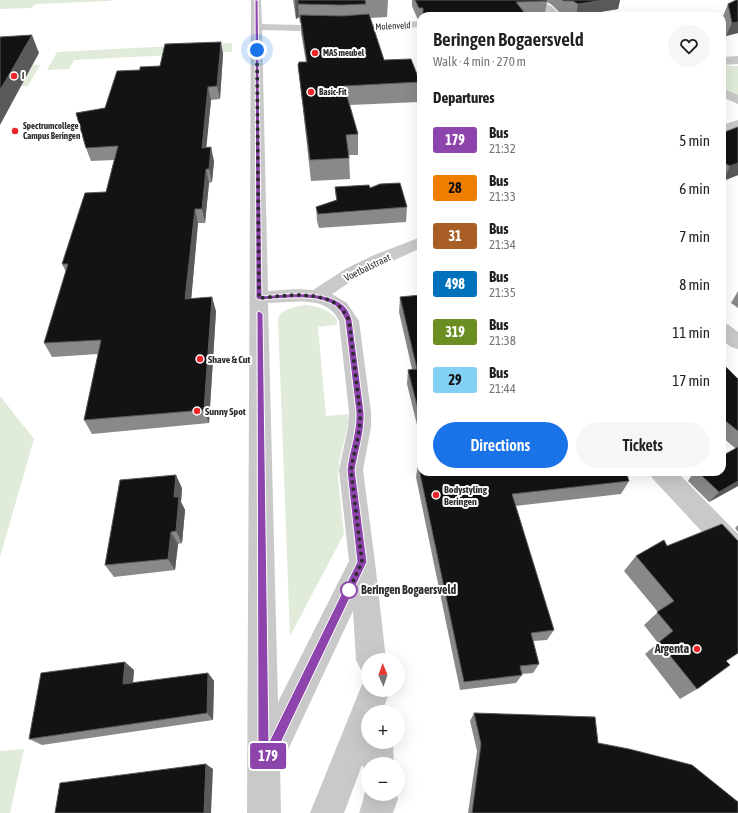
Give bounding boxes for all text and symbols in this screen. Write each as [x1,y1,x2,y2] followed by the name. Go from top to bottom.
[375,20,411,32] street label: Molenveld
[668,25,710,67] button: heart
[433,28,584,50] text: Beringen Bogaersveld
[247,40,267,60] your location
[310,48,320,58] marker: MAS meubel
[323,48,365,58] place label: MAS meubel
[433,54,526,69] text: Walk · 4 min · 270 m
[9,71,19,81] marker: I
[22,71,24,81] place label: I
[306,87,316,97] marker: Basic-Fit
[319,87,347,97] place label: Basic-Fit
[433,89,495,106] text: Departures
[23,121,81,141] place label: Spectrumcollege Campus Beringen
[489,124,509,141] text: Bus
[10,126,20,136] marker: Spectrumcollege Campus Beringen
[445,132,465,148] text: 179
[679,132,710,149] text: 5 min
[489,141,516,156] text: 21:32
[489,172,509,189] text: Bus
[448,180,462,196] text: 28
[679,180,710,197] text: 6 min
[489,189,516,204] text: 21:33
[489,220,509,237] text: Bus
[448,228,462,244] text: 31
[679,228,710,245] text: 7 min
[489,237,516,252] text: 21:34
[342,251,392,283] street label: Voetbalstraat
[489,268,509,285] text: Bus
[445,276,465,292] text: 498
[679,276,710,293] text: 8 min
[489,285,516,300] text: 21:35
[489,316,509,333] text: Bus
[445,324,465,340] text: 319
[672,324,710,341] text: 11 min
[489,333,516,348] text: 21:38
[195,354,205,364] marker: Shave & Cut
[208,354,251,365] place label: Shave & Cut
[489,364,509,381] text: Bus
[448,372,462,388] text: 29
[672,372,710,389] text: 17 min
[489,381,516,396] text: 21:44
[192,406,202,416] marker: Sunny Spot
[205,406,246,417] place label: Sunny Spot
[433,422,568,468] button: Directions
[576,422,710,468] button: Tickets
[444,484,488,507] place label: Bodystyling Beringen
[431,490,441,500] marker: Bodystyling Beringen
[340,581,358,599] marker: Beringen Bogaersveld
[361,583,456,597] place label: Beringen Bogaersveld
[654,642,689,656] place label: Argenta
[692,644,702,654] marker: Argenta
[361,653,405,697] north arrow
[361,653,405,801] map controls
[361,705,405,749] button: +
[245,743,291,769] line badge: 179
[258,748,278,764] text: 179
[361,757,405,801] button: −

